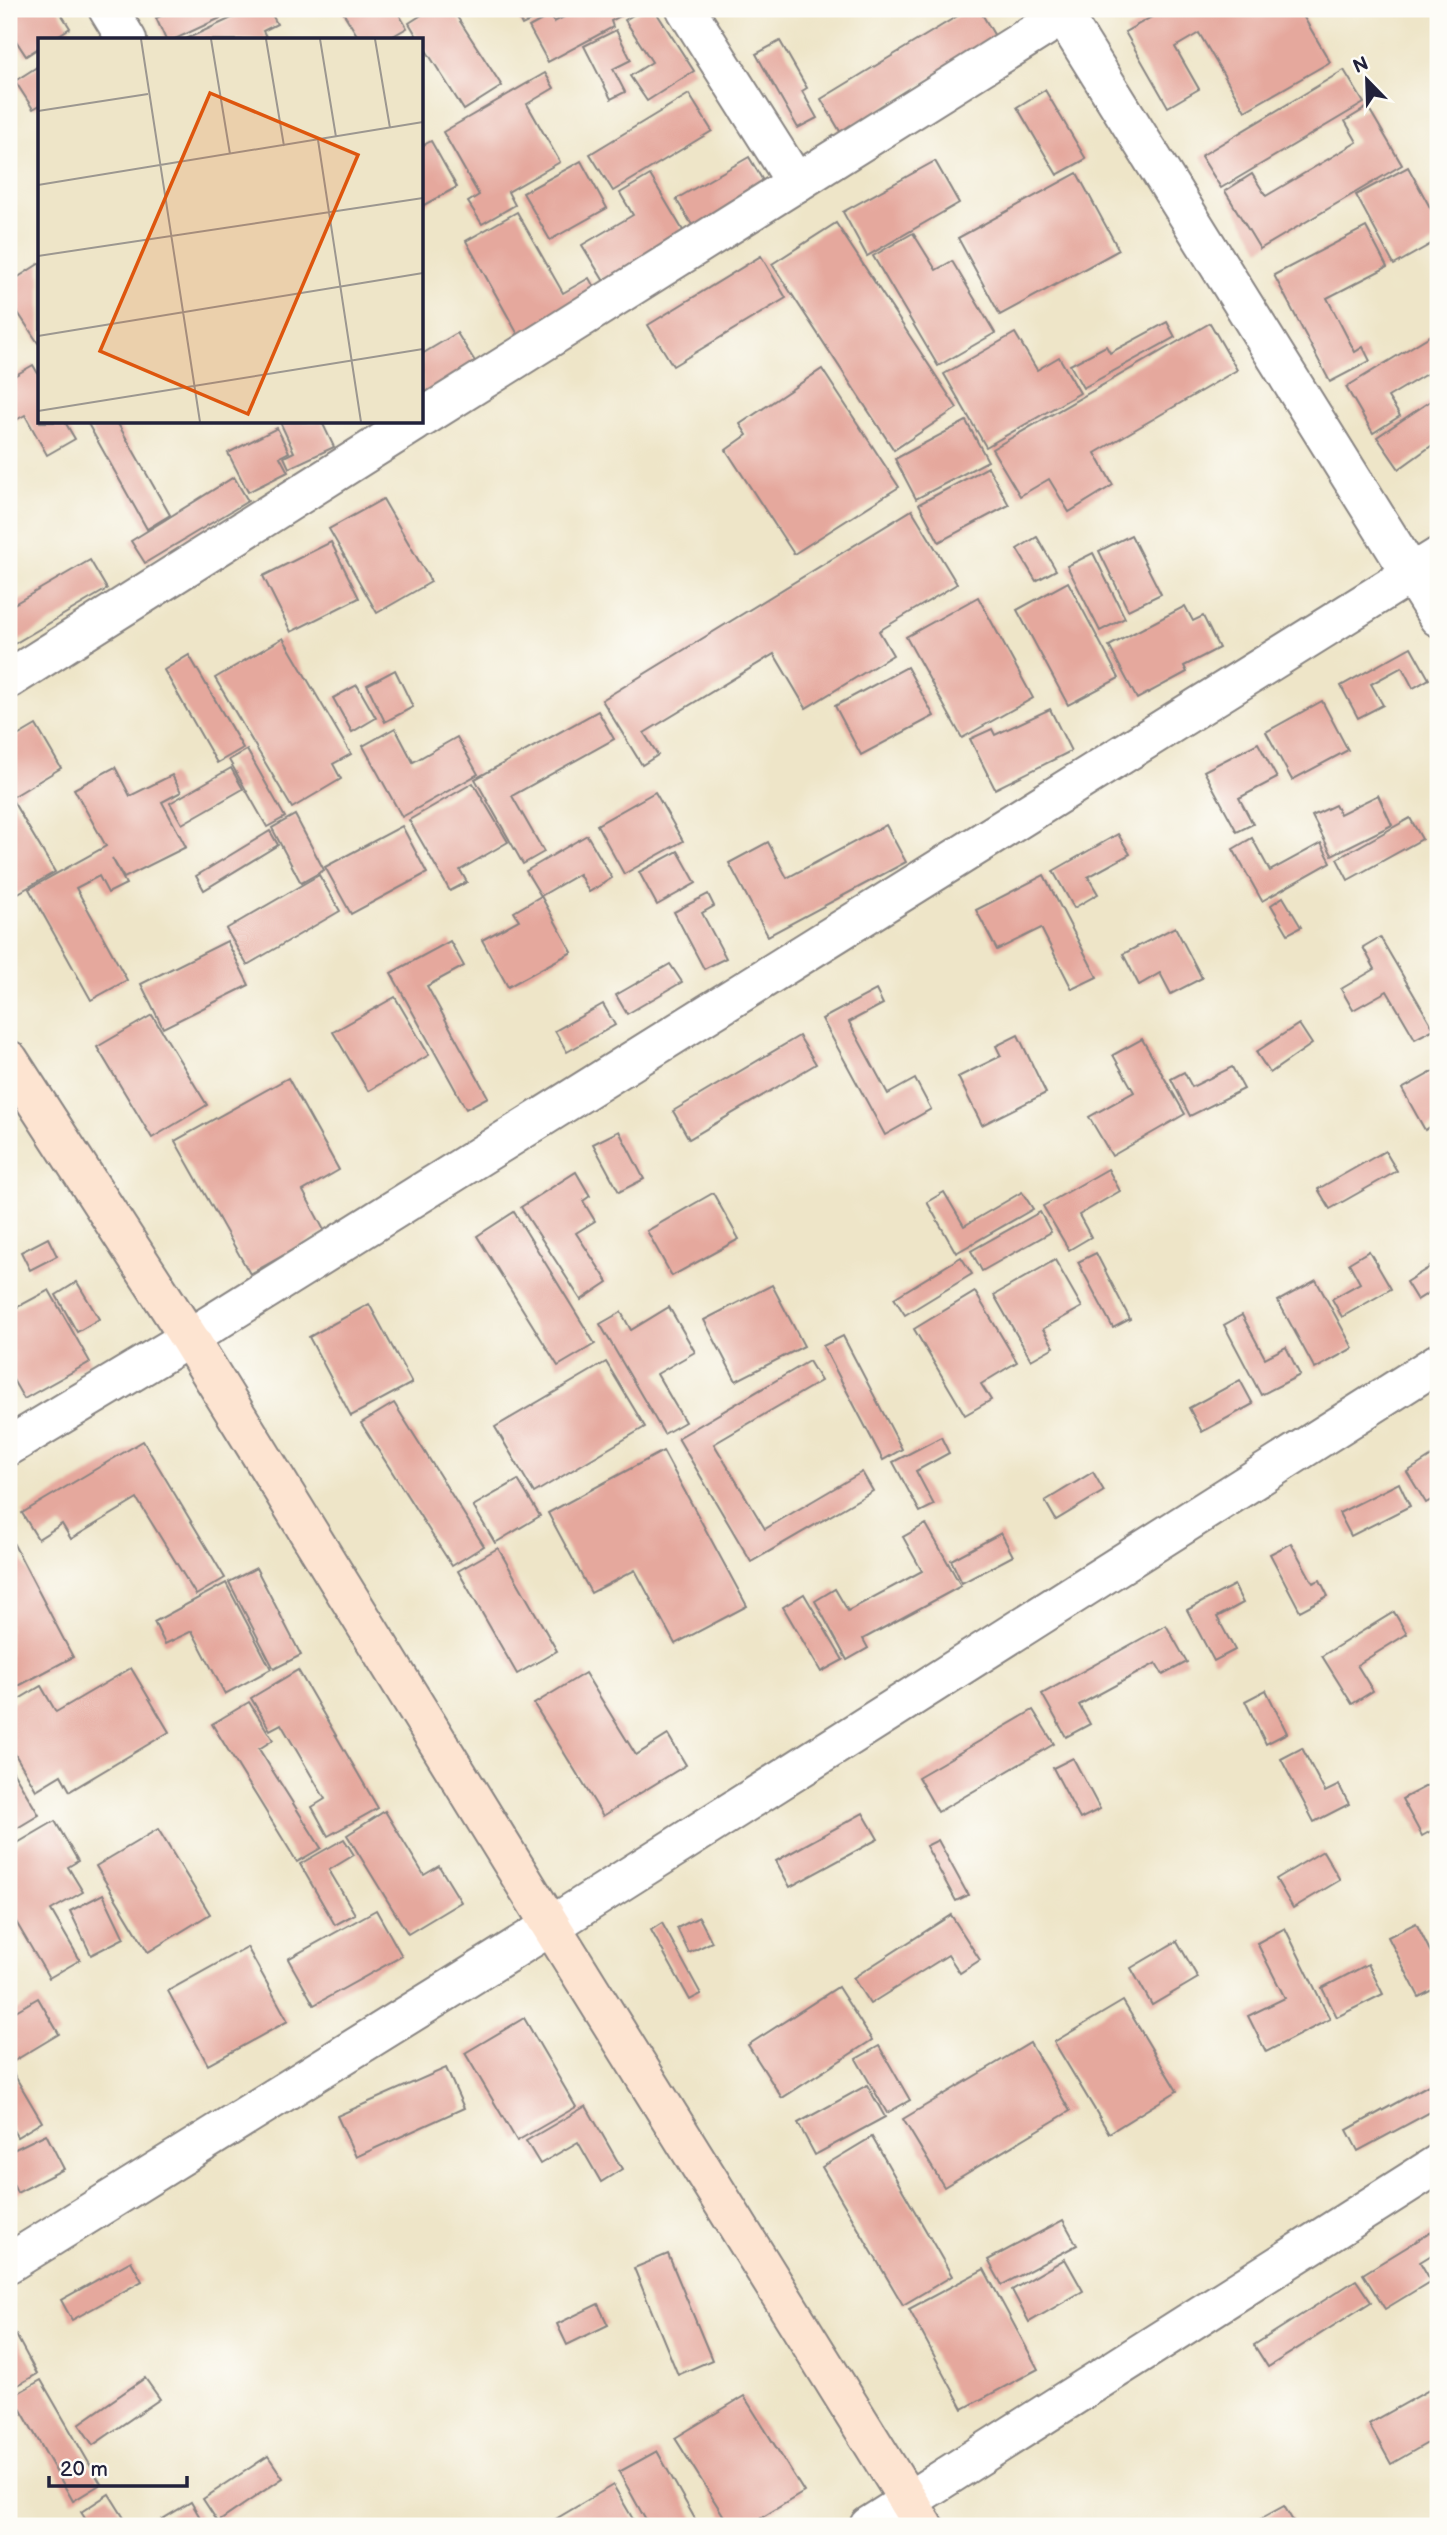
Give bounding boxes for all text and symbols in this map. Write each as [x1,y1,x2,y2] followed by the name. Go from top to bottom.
[38,38,424,424] inset map
[1332,46,1402,116] north arrow
[1350,52,1372,79] text: N
[49,2444,187,2488] scale bar
[60,2457,108,2482] text: 20 m

